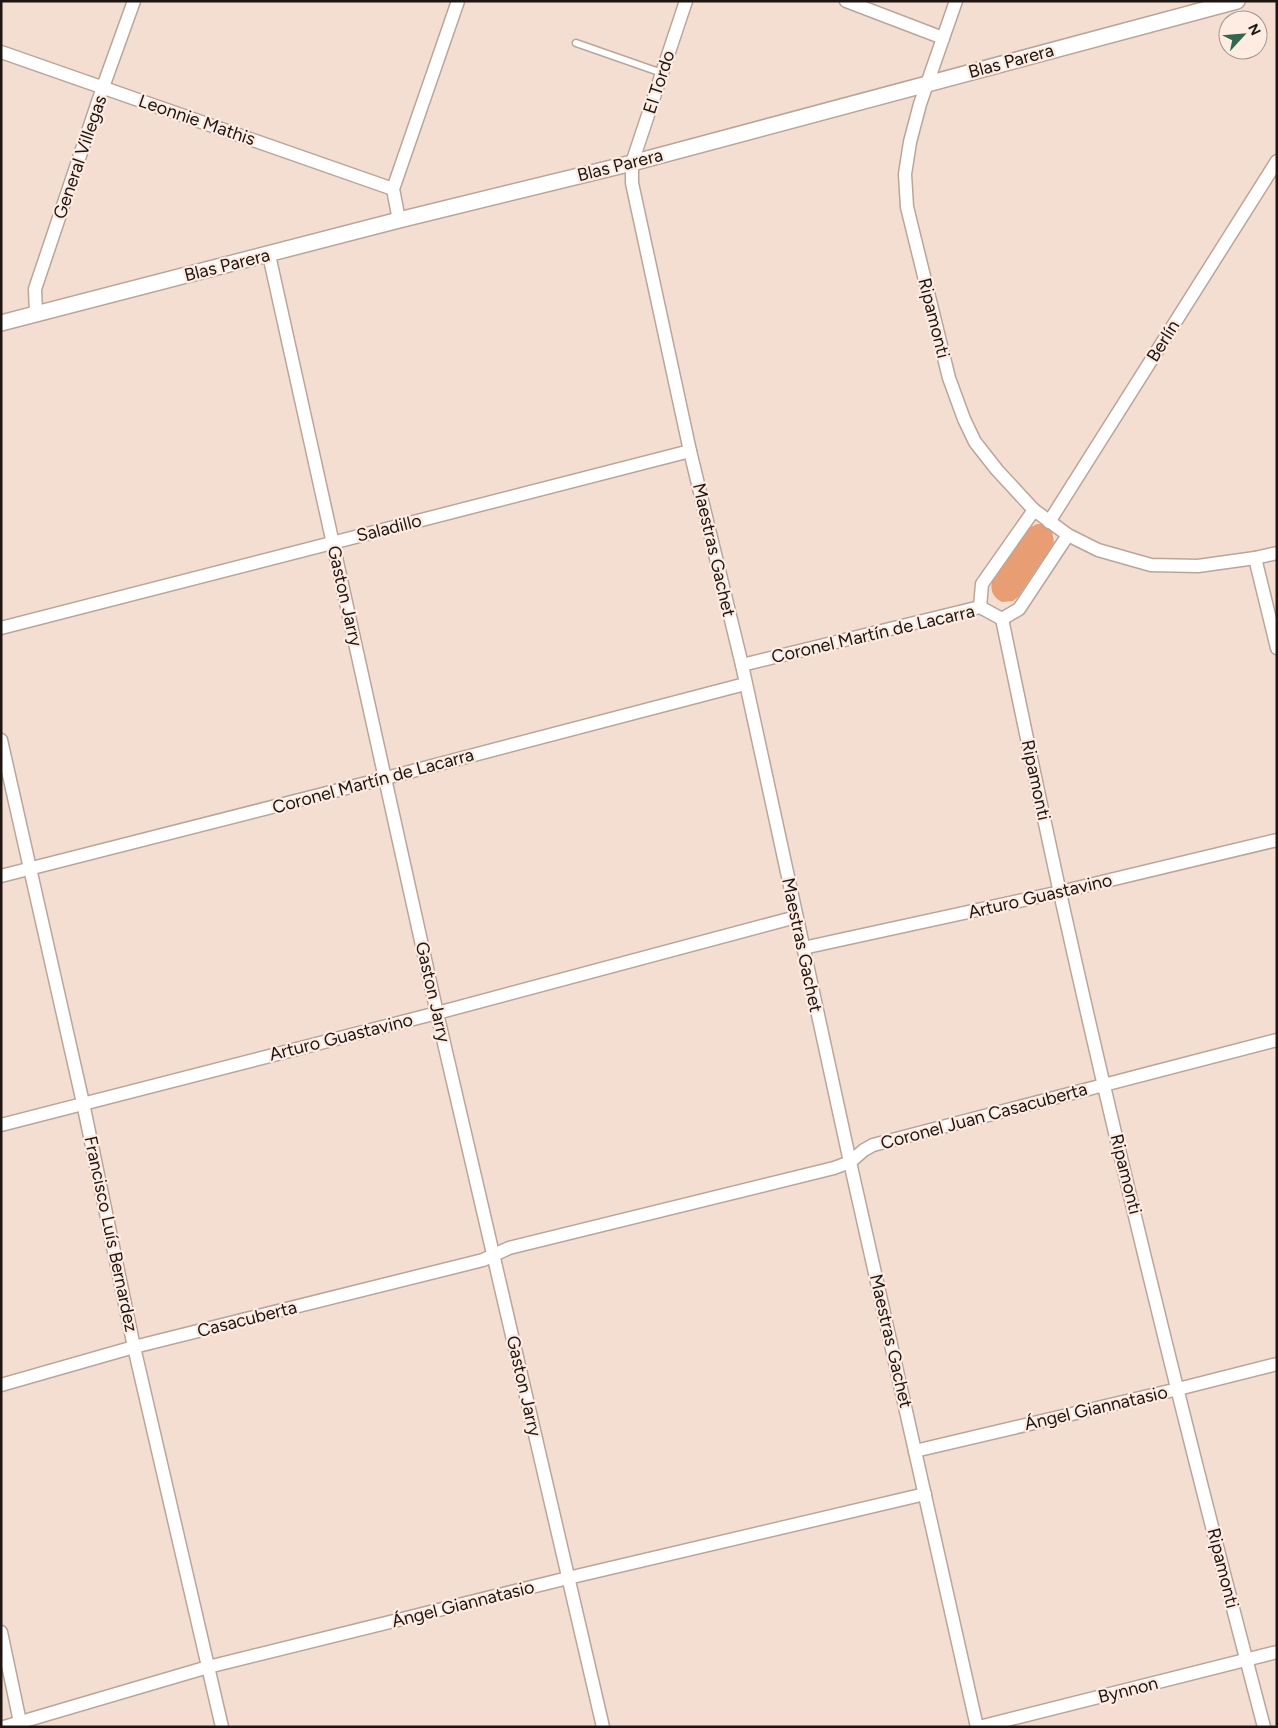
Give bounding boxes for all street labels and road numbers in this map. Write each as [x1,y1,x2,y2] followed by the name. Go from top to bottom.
[966,39,1056,83] street label: Blas Parera
[638,47,680,117] street label: El Tordo
[136,90,258,150] street label: Leonnie Mathis
[49,92,111,222] street label: General Villegas
[575,144,665,186] street label: Blas Parera
[182,244,272,286] street label: Blas Parera
[913,276,955,360] street label: Ripamonti
[1142,316,1184,366] street label: Berlín
[688,481,740,619] street label: Maestras Gachet
[354,509,424,547] street label: Saladillo
[323,543,367,649] street label: Gaston Jarry
[769,600,977,668] street label: Coronel Martín de Lacarra
[1017,738,1055,822] street label: Ripamonti
[270,743,476,819] street label: Coronel Martín de Lacarra
[966,869,1114,923] street label: Arturo Guastavino
[777,876,827,1014] street label: Maestras Gachet
[411,939,455,1045] street label: Gaston Jarry
[267,1009,415,1065] street label: Arturo Guastavino
[878,1078,1090,1154] street label: Coronel Juan Casacuberta
[1105,1132,1147,1216] street label: Ripamonti
[79,1134,143,1334] street label: Francisco Luís Bernardez
[865,1272,917,1410] street label: Maestras Gachet
[195,1296,299,1342] street label: Casacuberta
[502,1333,546,1439] street label: Gaston Jarry
[1022,1381,1170,1435] street label: Ángel Giannatasio
[1202,1526,1244,1610] street label: Ripamonti
[389,1576,537,1632] street label: Ángel Giannatasio
[1096,1672,1160,1708] street label: Bynnon

